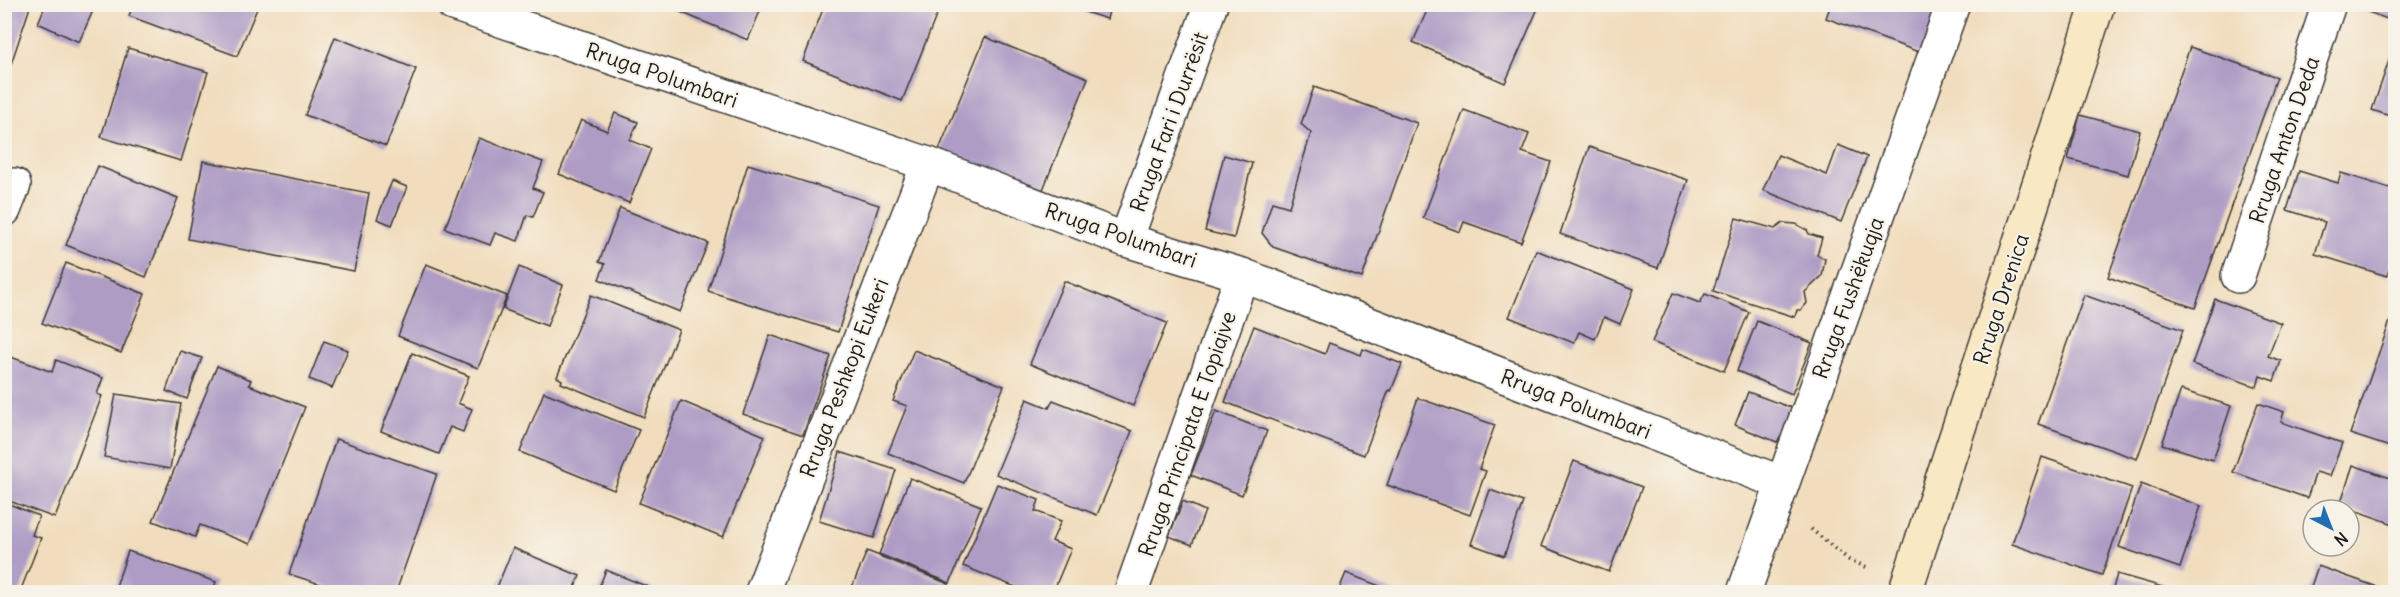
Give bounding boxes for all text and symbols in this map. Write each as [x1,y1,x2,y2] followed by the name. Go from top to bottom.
[1124,28,1214,216] street label: Rruga Fari i Durrësit
[582,36,742,114] street label: Rruga Polumbari
[2243,53,2325,227] street label: Rruga Anton Deda
[1041,196,1201,274] street label: Rruga Polumbari
[1806,213,1890,383] street label: Rruga Fushëkuqja
[1967,230,2035,368] street label: Rruga Drenica
[794,275,894,481] street label: Rruga Peshkopi Eukeri
[1132,308,1242,560] street label: Rruga Principata E Topiajve
[1497,363,1655,445] street label: Rruga Polumbari
[2301,498,2361,558] north arrow
[2330,528,2352,550] text: N

